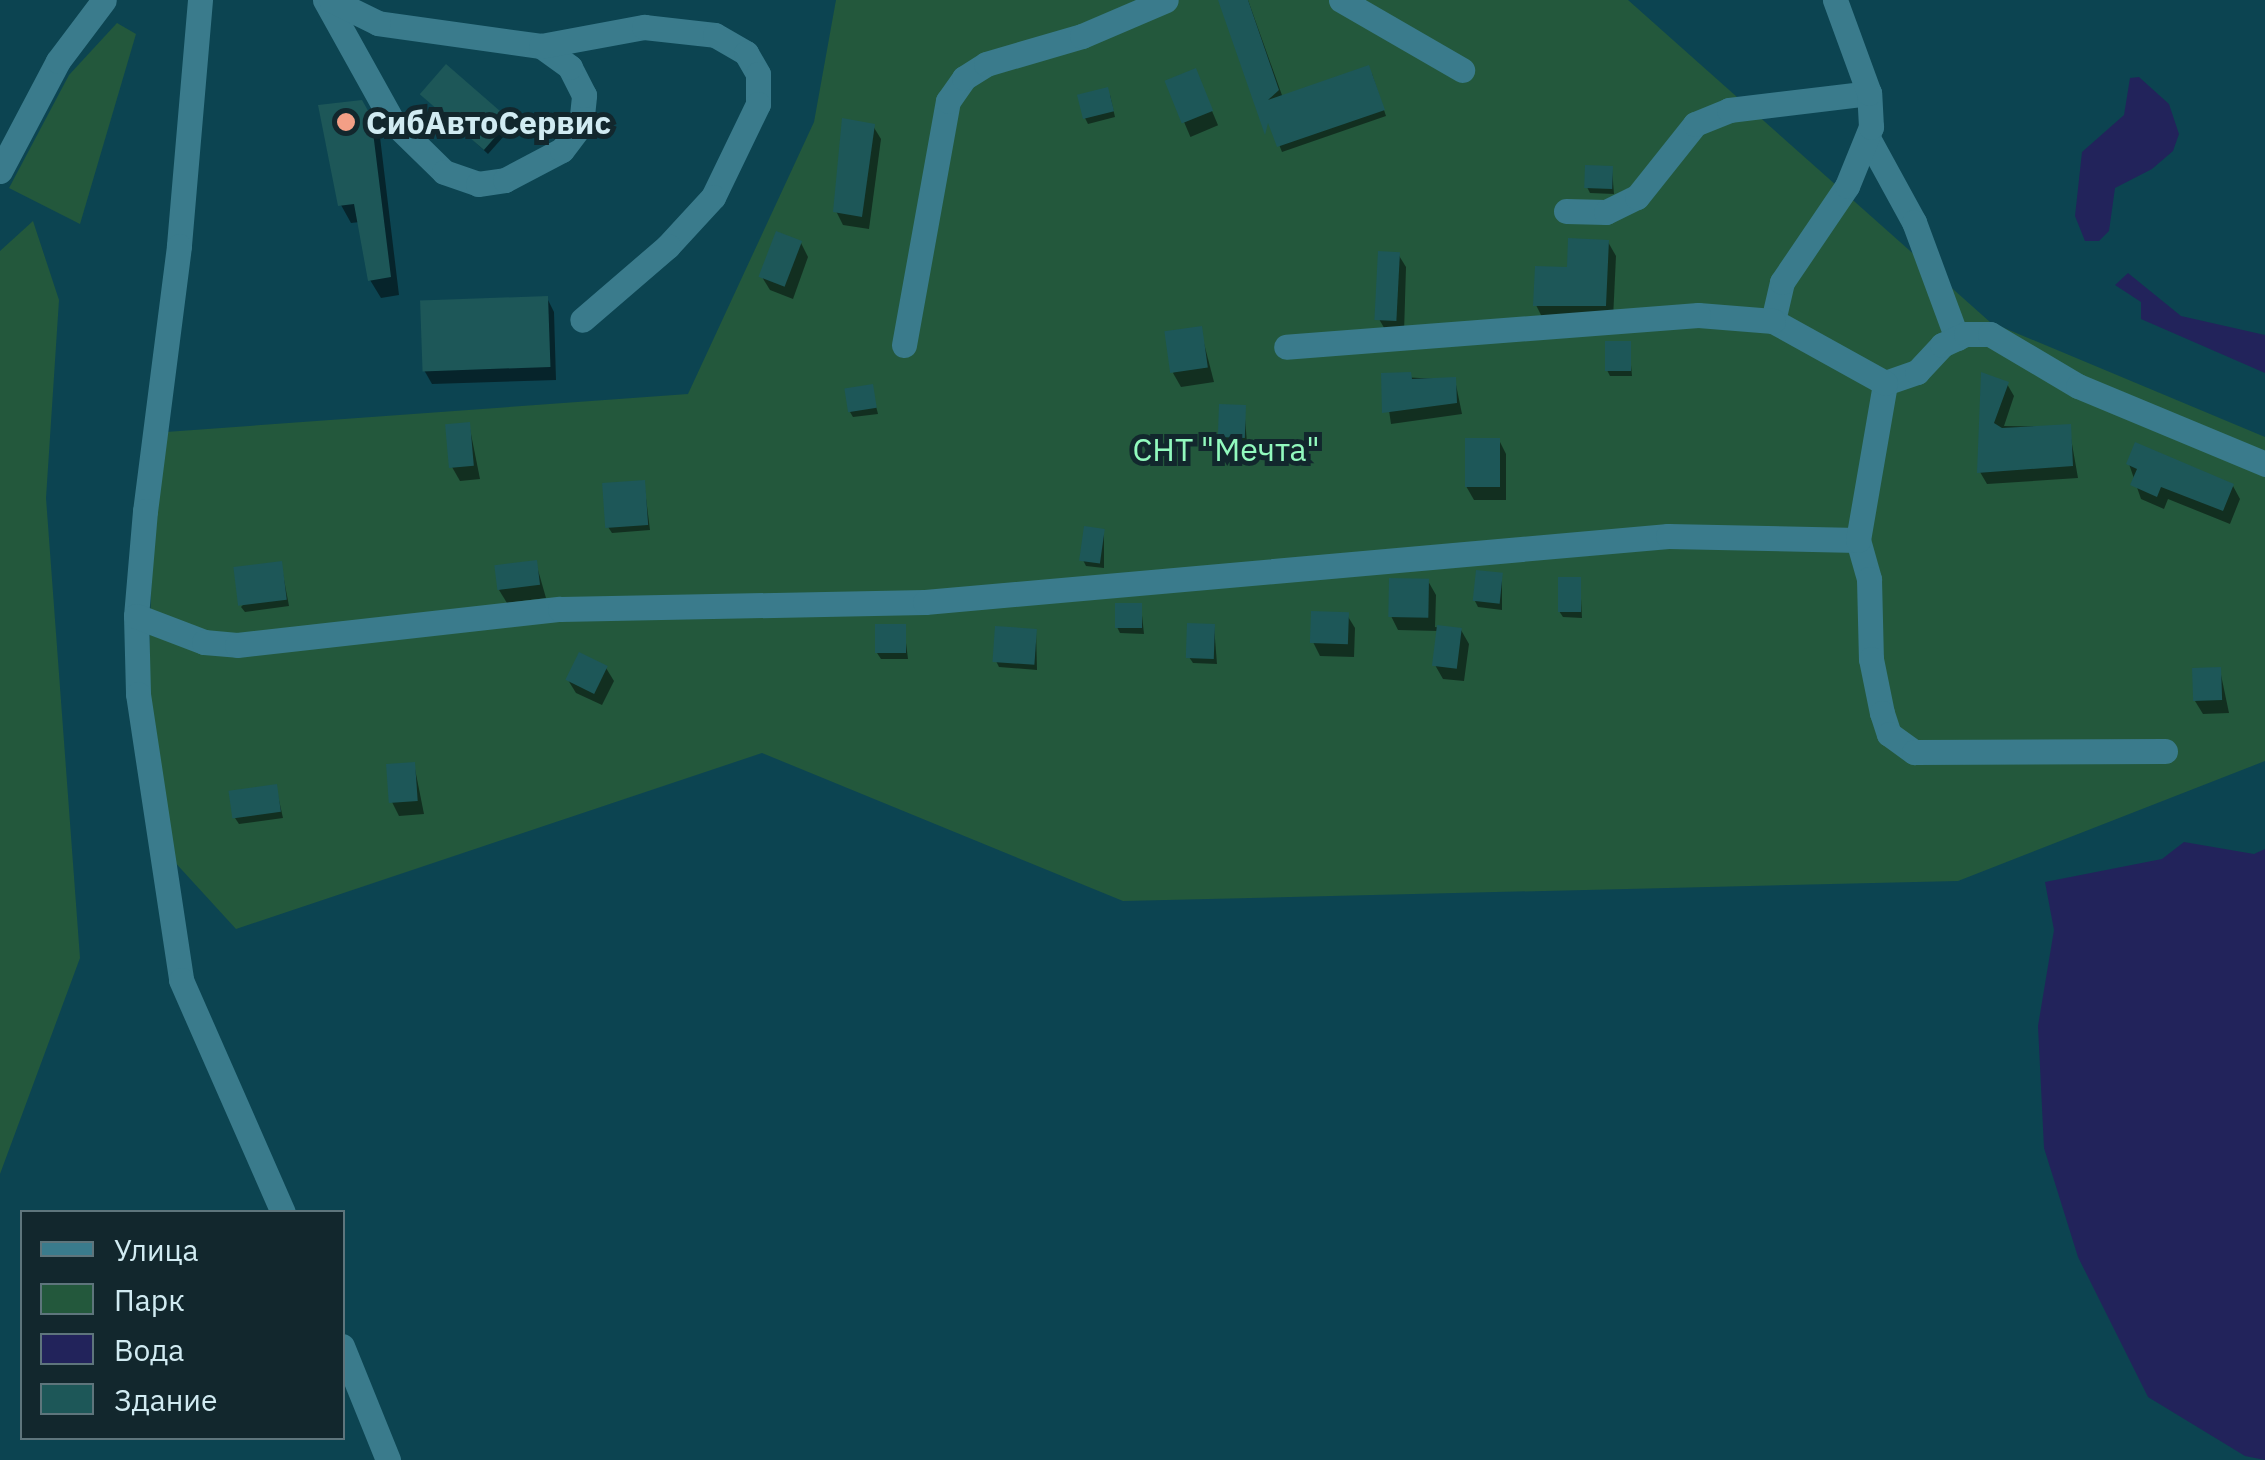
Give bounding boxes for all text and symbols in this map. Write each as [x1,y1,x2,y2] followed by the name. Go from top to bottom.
[366,103,611,141] place label: СибАвтоСервис
[335,111,357,133] marker: СибАвтоСервис
[1132,430,1320,468] park label: СНТ "Мечта"
[20,1210,345,1440] legend
[114,1230,199,1269] text: Улица
[114,1280,185,1319] text: Парк
[114,1330,184,1369] text: Вода
[114,1380,217,1419] text: Здание

